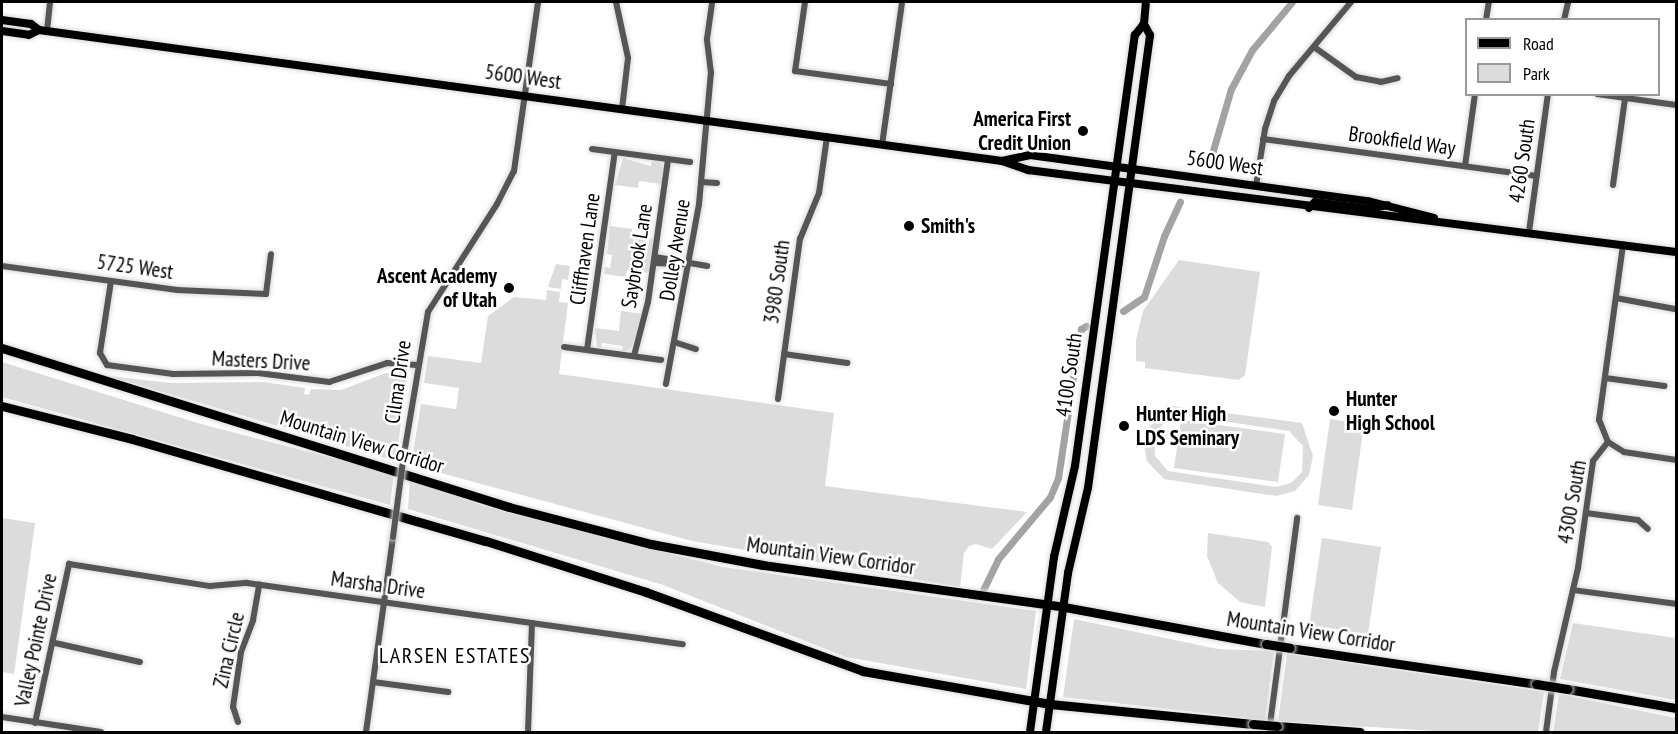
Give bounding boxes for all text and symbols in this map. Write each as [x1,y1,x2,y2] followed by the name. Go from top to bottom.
[1465,18,1660,96] legend
[1523,32,1554,55] text: Road
[483,59,563,95] street label: 5600 West
[1523,62,1550,85] text: Park
[973,106,1071,156] place label: America First Credit Union
[1504,117,1540,205] street label: 4260 South
[1347,121,1457,161] street label: Brookfield Way
[1076,124,1090,138] marker: America First Credit Union
[1185,145,1265,181] street label: 5600 West
[565,191,605,307] street label: Cliffhaven Lane
[654,197,696,303] street label: Dolley Avenue
[616,202,658,310] street label: Saybrook Lane
[921,213,975,239] place label: Smith's
[902,219,916,233] marker: Smith's
[759,238,795,326] street label: 3980 South
[95,249,175,285] street label: 5725 West
[376,263,497,313] place label: Ascent Academy of Utah
[502,281,516,295] marker: Ascent Academy of Utah
[1051,331,1087,419] street label: 4100 South
[380,339,416,425] street label: Cilma Drive
[211,346,311,376] street label: Masters Drive
[1346,386,1435,436] place label: Hunter High School
[1136,401,1239,451] place label: Hunter High LDS Seminary
[1327,404,1341,418] marker: Hunter High School
[277,405,447,479] street label: Mountain View Corridor
[1117,419,1131,433] marker: Hunter High LDS Seminary
[1552,458,1592,546] street label: 4300 South
[745,532,917,580] street label: Mountain View Corridor
[329,566,427,604] street label: Marsha Drive
[10,571,62,709] street label: Valley Pointe Drive
[1225,606,1397,658] street label: Mountain View Corridor
[208,610,250,690] street label: Zina Circle
[379,643,531,669] district label: LARSEN ESTATES

